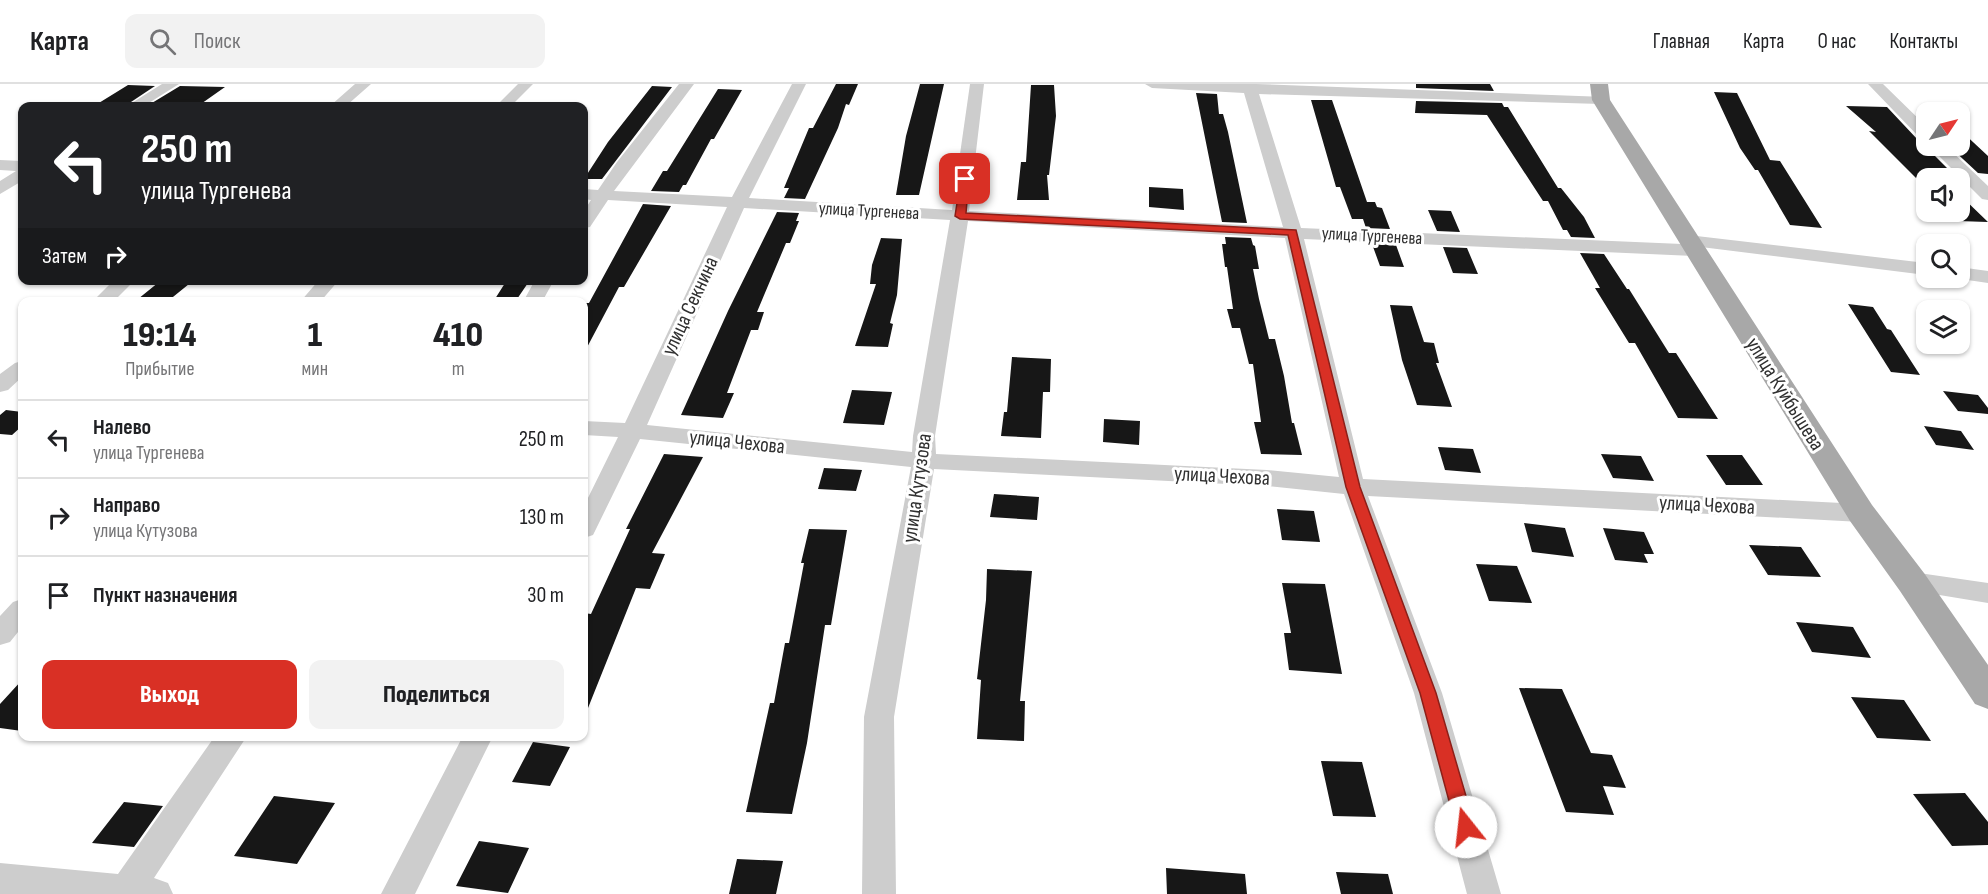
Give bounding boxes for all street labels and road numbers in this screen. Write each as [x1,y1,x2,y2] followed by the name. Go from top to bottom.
[818,198,920,224] street label: улица Тургенева
[1321,223,1423,249] street label: улица Тургенева
[656,253,724,359] street label: улица Секнина
[1740,333,1830,455] street label: улица Куйбышева
[688,425,786,459] street label: улица Чехова
[897,432,937,544] street label: улица Кутузова
[1174,461,1270,491] street label: улица Чехова
[1659,490,1755,520] street label: улица Чехова

